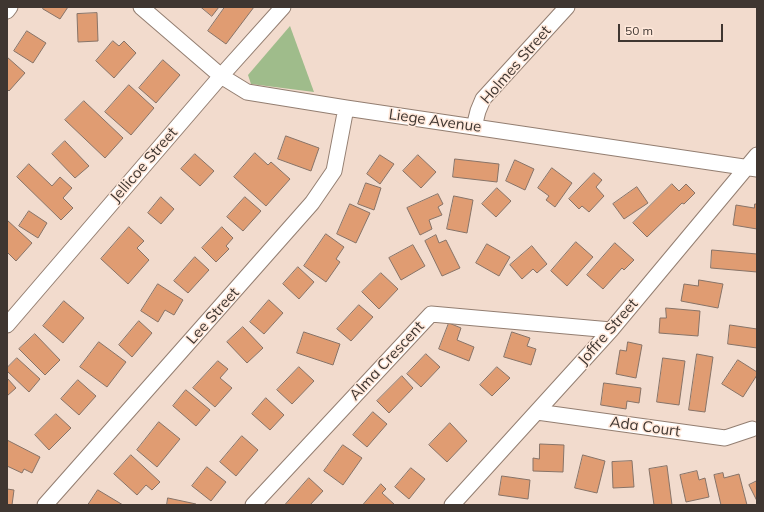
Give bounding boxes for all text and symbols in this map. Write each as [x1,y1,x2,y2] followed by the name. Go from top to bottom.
[620,16,725,42] scale bar
[477,22,555,108] street label: Holmes Street
[625,23,653,38] text: 50 m
[388,106,482,136] street label: Liege Avenue
[107,124,181,206] street label: Jellicoe Street
[183,284,243,348] street label: Lee Street
[574,295,642,369] street label: Joffre Street
[346,318,428,404] street label: Alma Crescent
[609,413,681,441] street label: Ada Court

